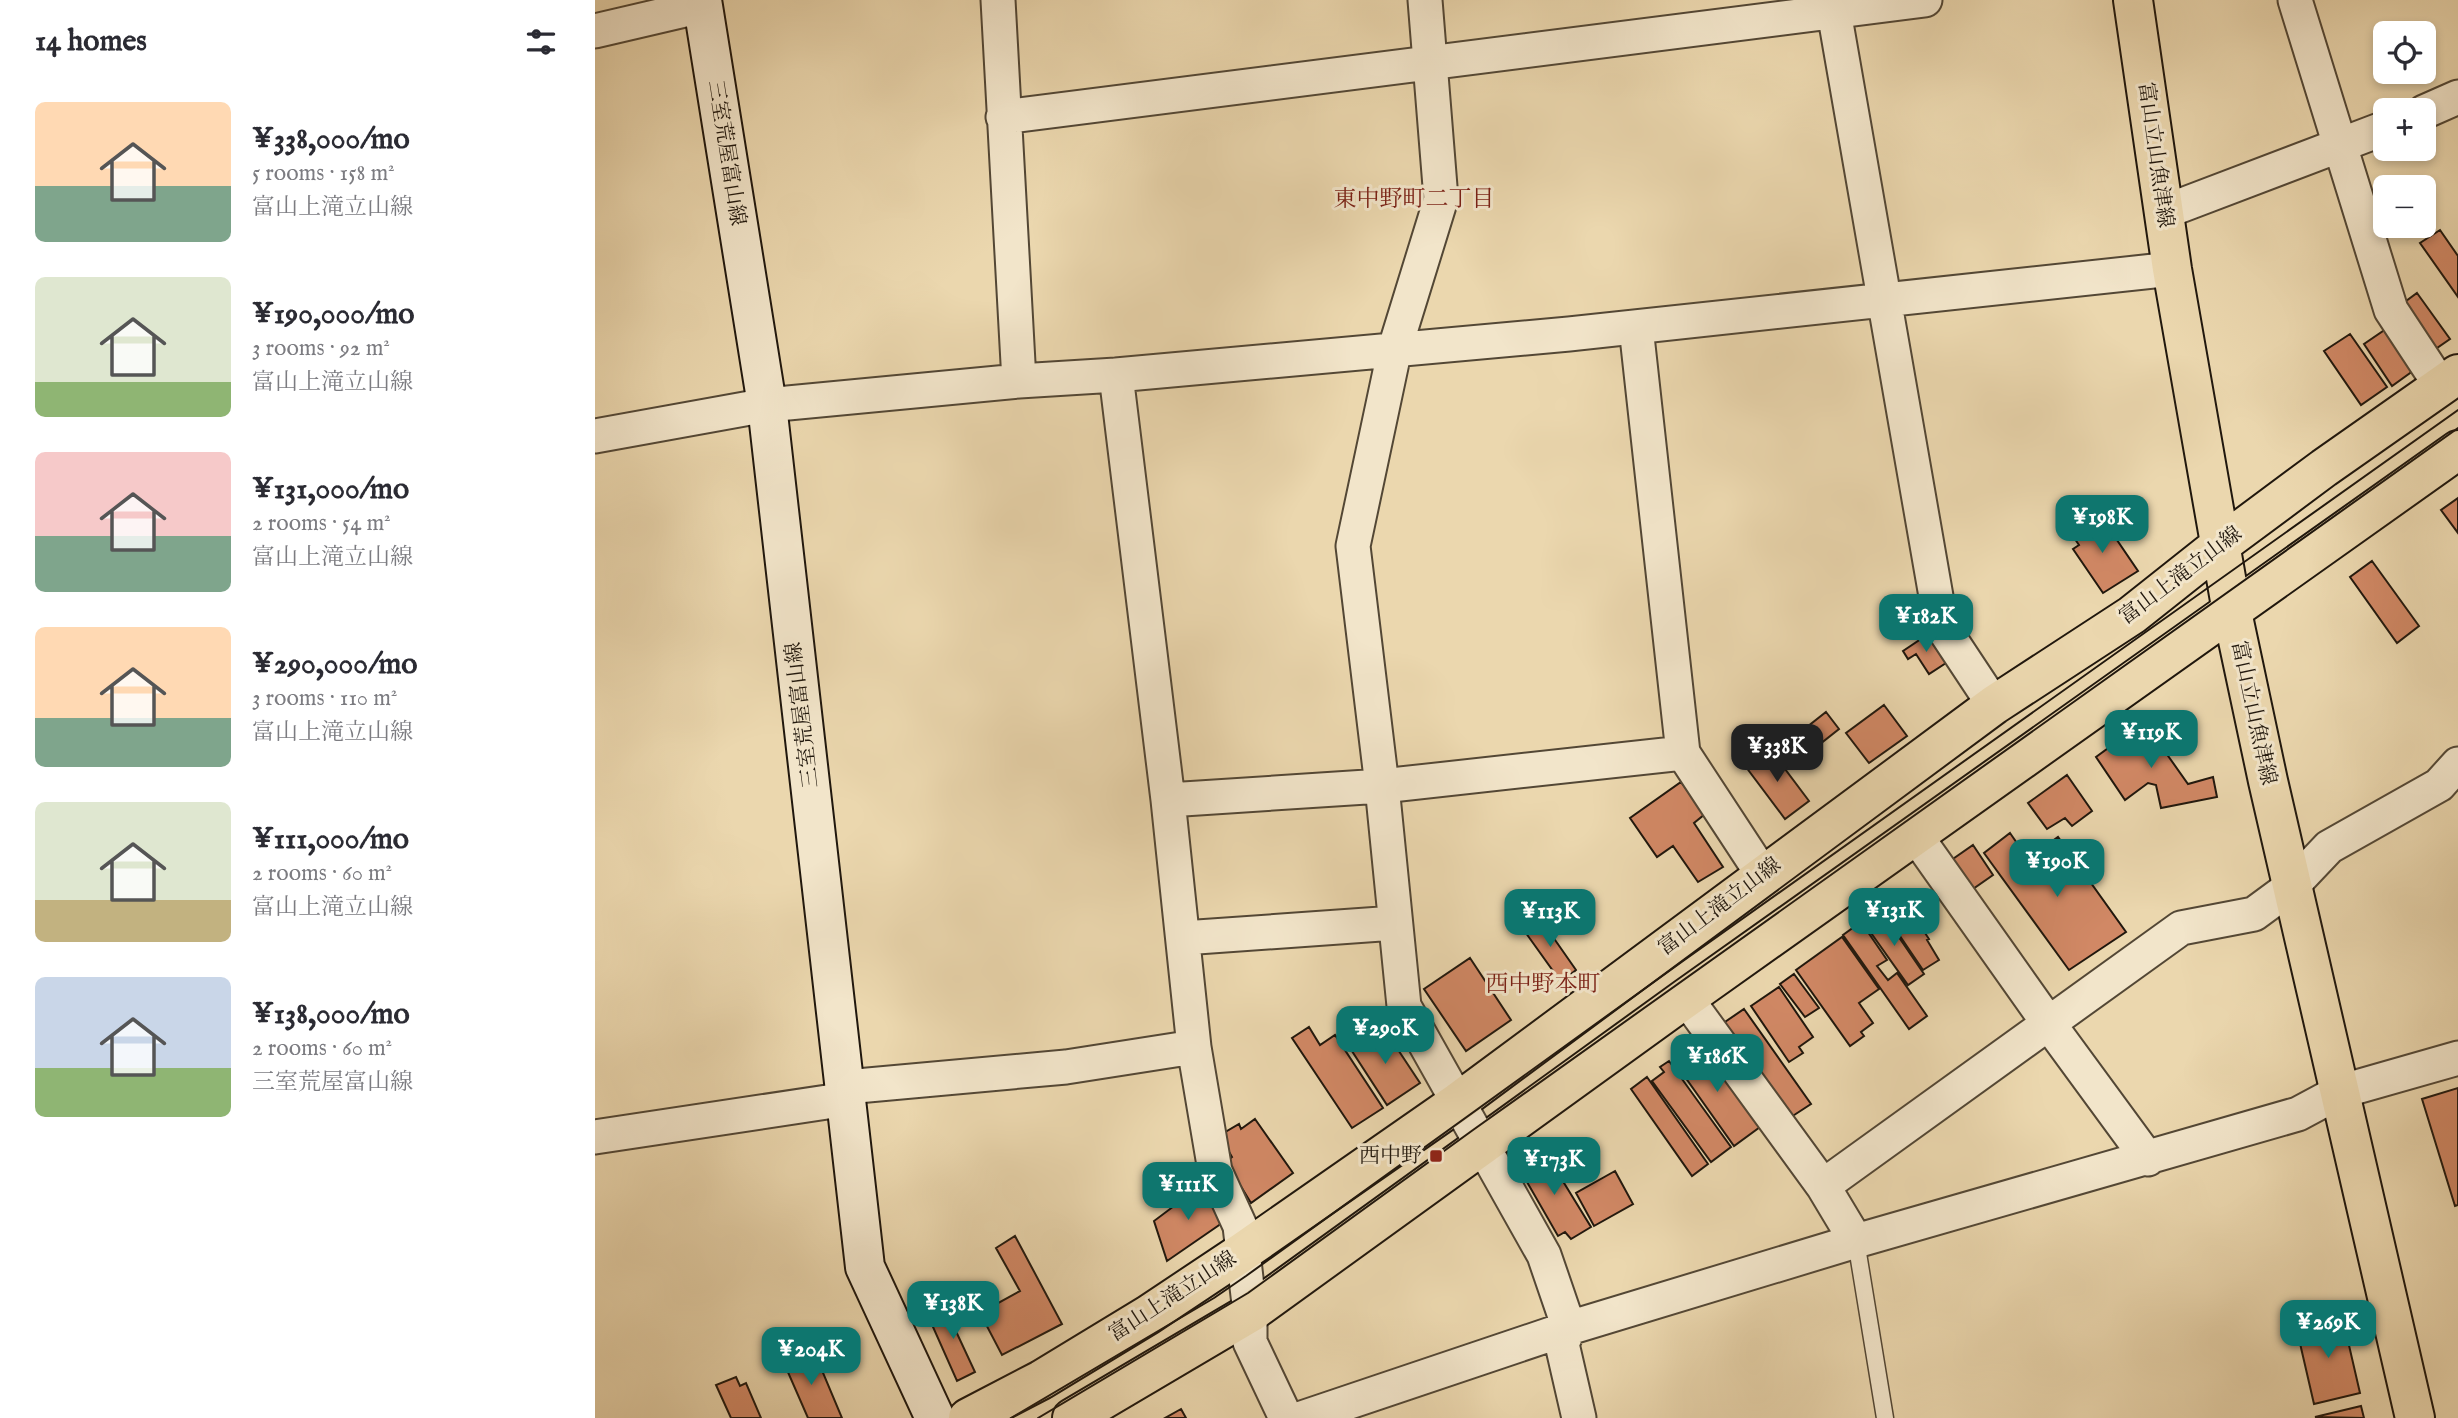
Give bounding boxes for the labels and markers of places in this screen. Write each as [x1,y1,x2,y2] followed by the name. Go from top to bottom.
[2053,496,2151,555] pin: ¥198K
[1877,594,1975,654] pin: ¥182K
[2102,710,2200,770] pin: ¥119K
[1728,724,1826,784] pin: ¥338K
[2008,839,2106,899] pin: ¥190K
[1845,888,1943,948] pin: ¥131K
[1501,890,1599,949] pin: ¥113K
[1336,1006,1434,1066] pin: ¥290K
[1668,1034,1766,1094] pin: ¥186K
[1505,1138,1603,1197] pin: ¥173K
[1359,1143,1422,1170] place label: 西中野
[1428,1148,1444,1164] marker: 西中野
[1139,1162,1237,1222] pin: ¥111K
[904,1282,1002,1341] pin: ¥138K
[2279,1300,2377,1360] pin: ¥269K
[762,1328,860,1387] pin: ¥204K

